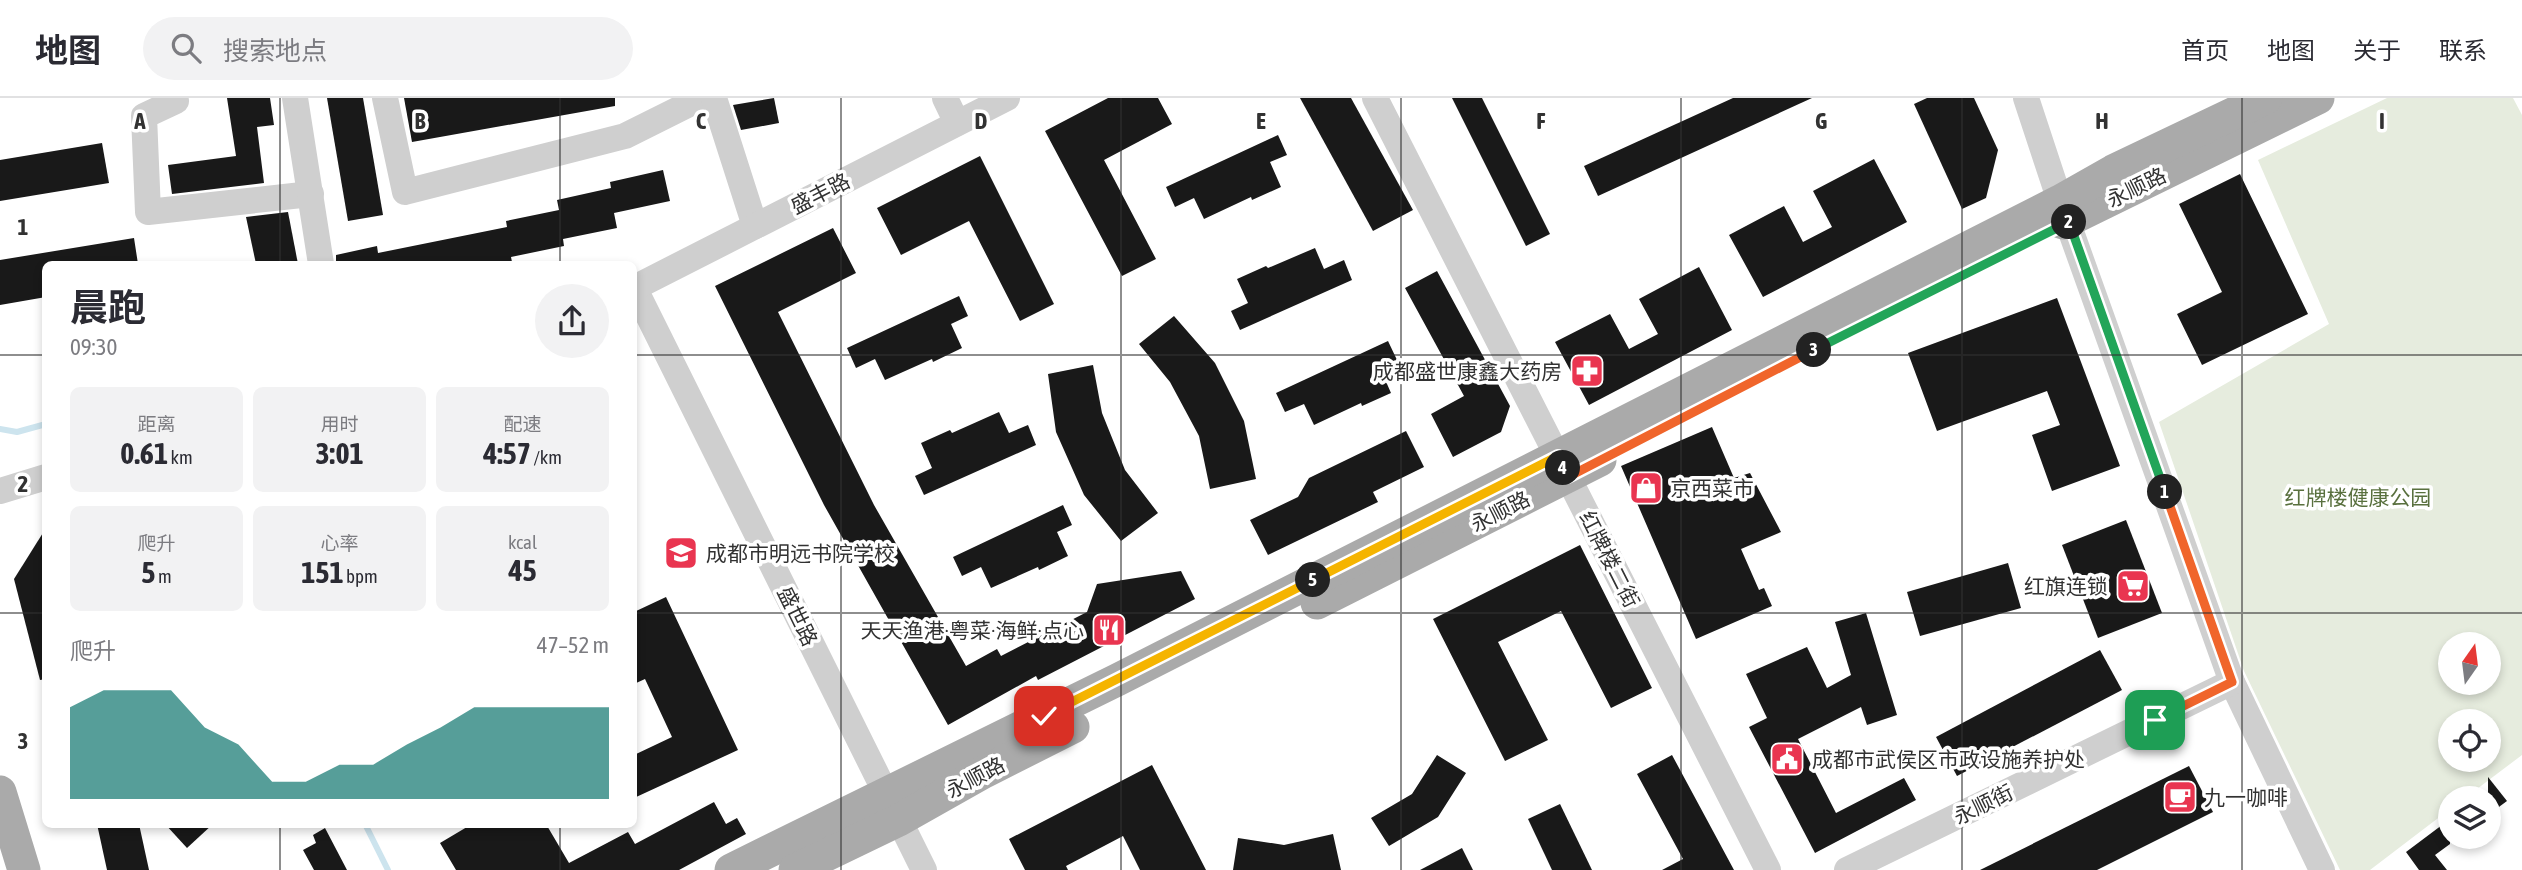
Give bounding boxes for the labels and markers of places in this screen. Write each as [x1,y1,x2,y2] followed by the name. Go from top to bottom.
[2052,204,2086,240] pin: 2
[1797,332,1832,368] pin: 3
[1568,352,1606,390] pharmacy icon: 成都盛世康鑫大药房
[1373,359,1562,383] place label: 成都盛世康鑫大药房
[1546,450,1580,486] pin: 4
[1627,469,1665,507] shop icon: 京西菜市
[2148,474,2182,510] pin: 1
[1670,476,1754,500] place label: 京西菜市
[662,534,700,572] school or university icon: 成都市明远书院学校
[706,541,895,565] place label: 成都市明远书院学校
[1296,562,1330,598] pin: 5
[2114,567,2152,605] supermarket icon: 红旗连锁
[2024,574,2108,598] place label: 红旗连锁
[1090,611,1128,649] restaurant icon: 天天渔港·粤菜·海鲜·点心
[861,618,1084,642] place label: 天天渔港·粤菜·海鲜·点心
[1014,686,1074,746] pin
[2125,690,2185,750] pin
[1768,740,1806,778] public building icon: 成都市武侯区市政设施养护处
[1812,747,2085,771] place label: 成都市武侯区市政设施养护处
[2161,778,2199,816] cafe icon: 九一咖啡
[2204,785,2288,809] place label: 九一咖啡

